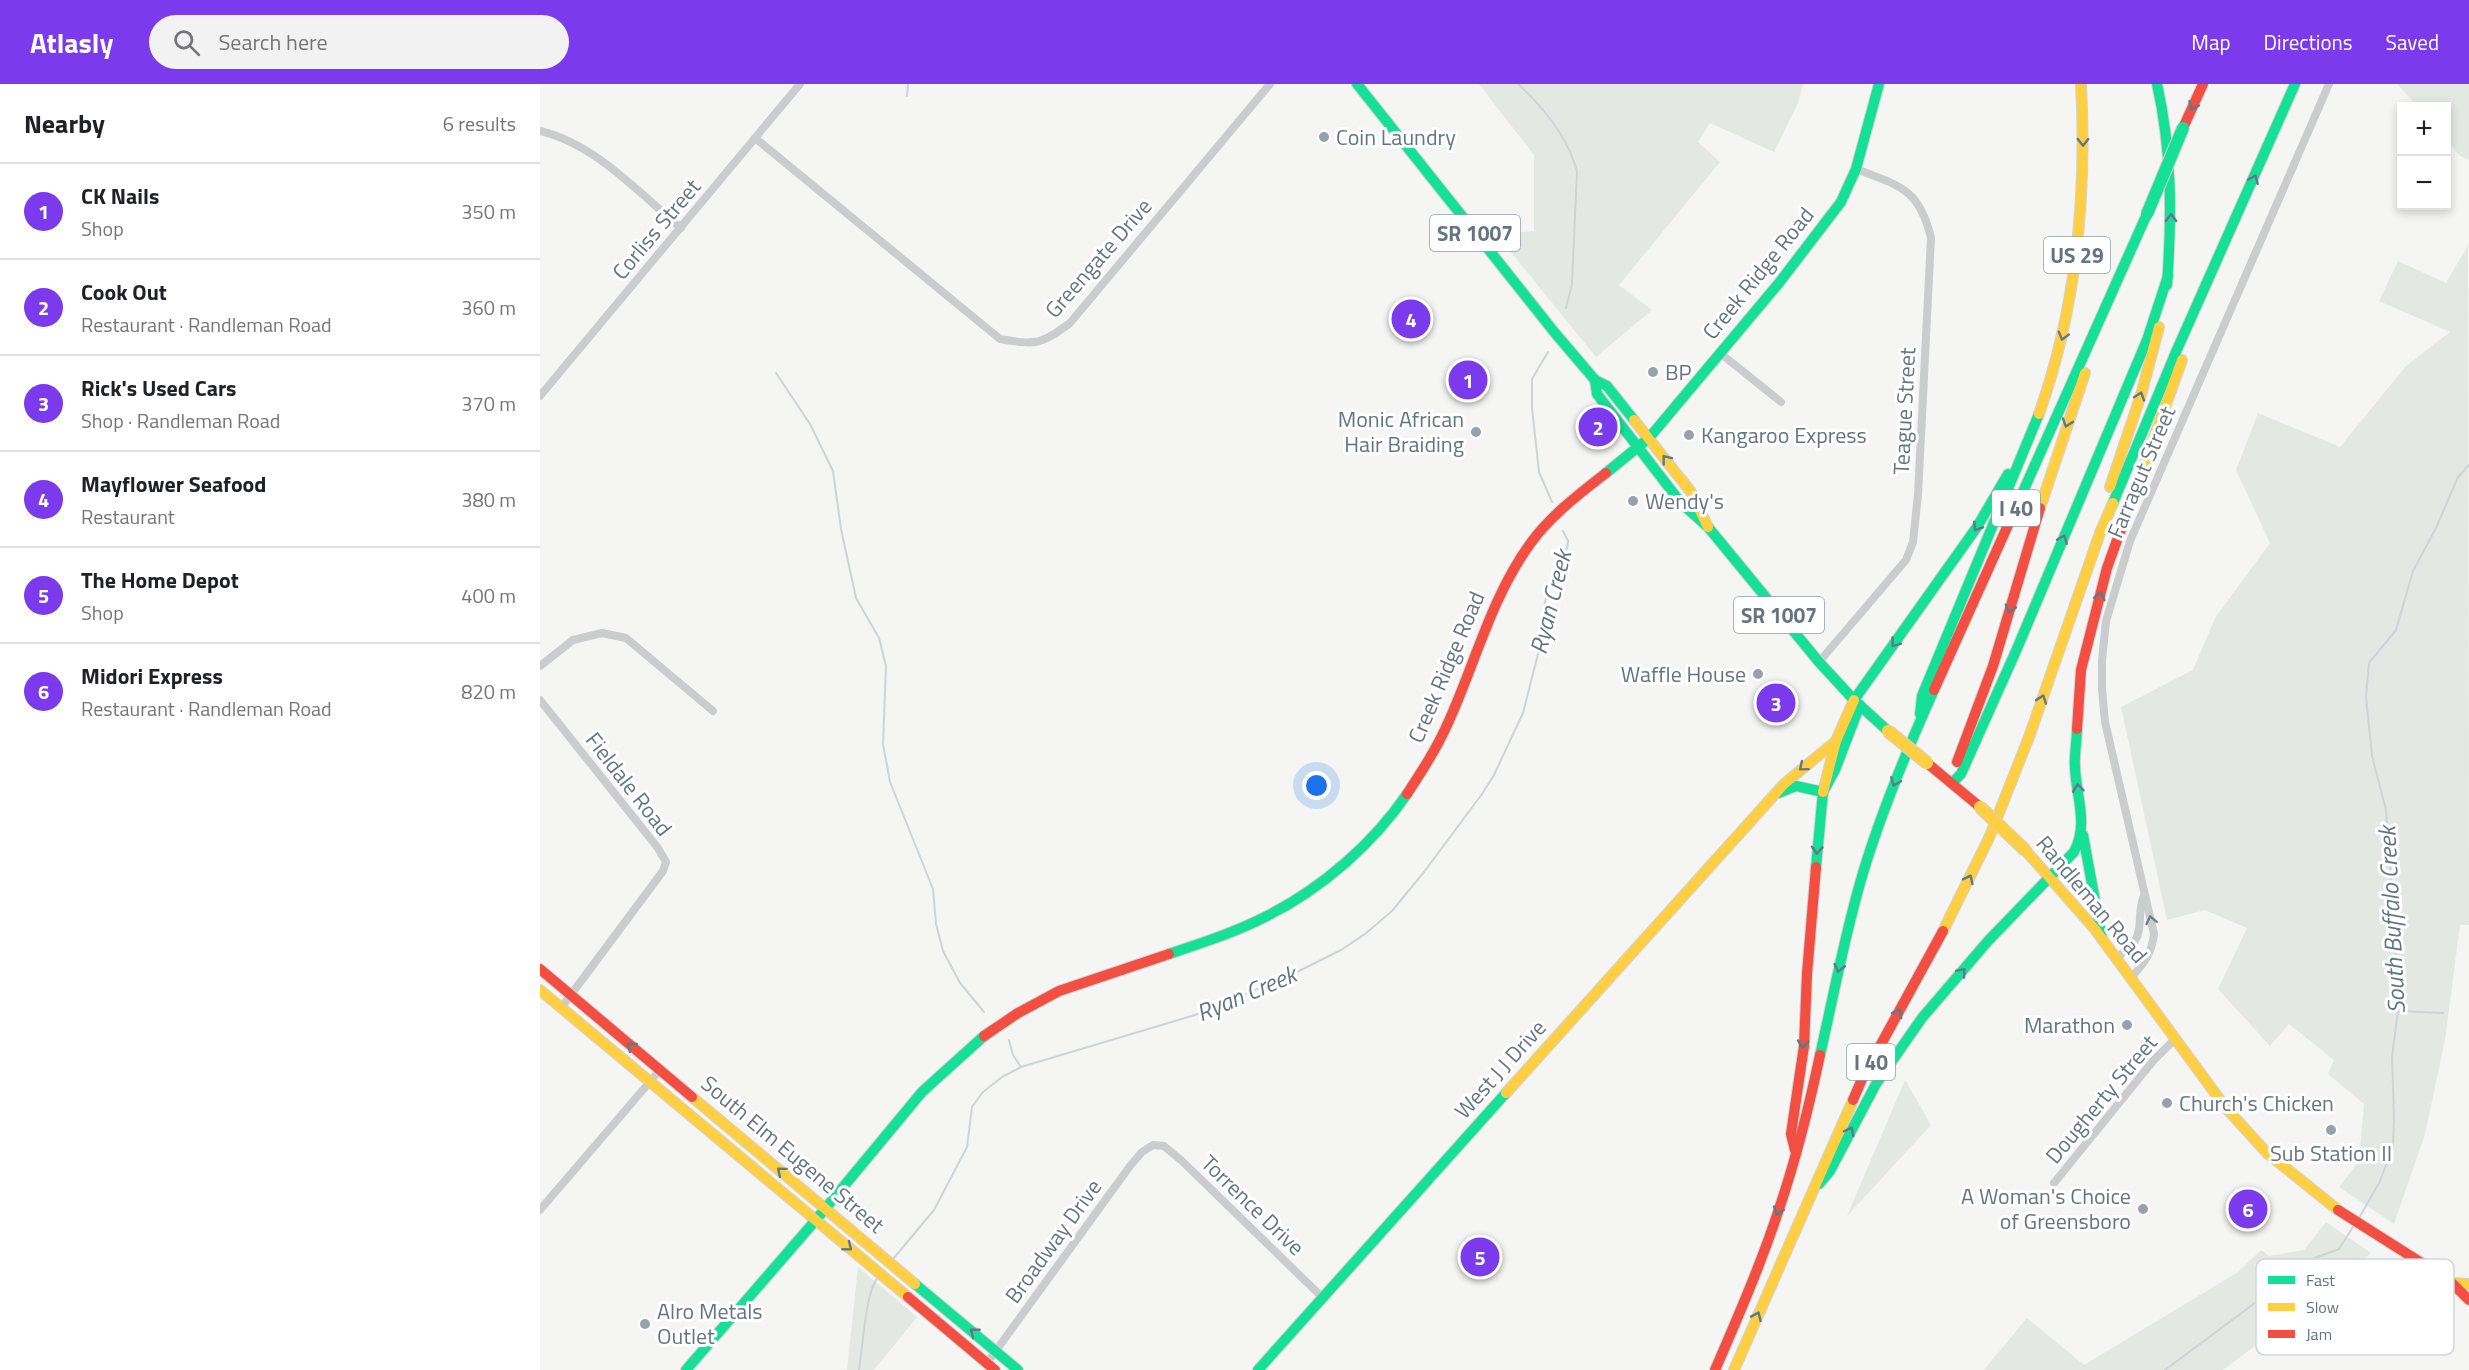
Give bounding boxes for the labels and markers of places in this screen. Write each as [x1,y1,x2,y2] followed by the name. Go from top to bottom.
[1336,120,1456,154] place label: Coin Laundry
[1317,130,1331,144] marker: Coin Laundry
[1392,296,1430,342] pin: 4
[1665,355,1692,389] place label: BP
[1448,358,1488,402] pin: 1
[1646,365,1660,379] marker: BP
[1338,402,1464,461] place label: Monic African Hair Braiding
[1578,404,1618,450] pin: 2
[1701,418,1867,452] place label: Kangaroo Express
[1469,425,1483,439] marker: Monic African Hair Braiding
[1682,428,1696,442] marker: Kangaroo Express
[1645,484,1724,518] place label: Wendy's
[1626,494,1640,508] marker: Wendy's
[1621,657,1746,691] place label: Waffle House
[1751,667,1765,681] marker: Waffle House
[1756,680,1796,726] pin: 3
[2024,1008,2115,1042] place label: Marathon
[2120,1018,2134,1032] marker: Marathon
[2179,1086,2334,1120] place label: Church's Chicken
[2160,1096,2174,1110] marker: Church's Chicken
[2324,1123,2338,1137] marker: Sub Station II
[2270,1136,2392,1170] place label: Sub Station II
[1961,1179,2131,1238] place label: A Woman's Choice of Greensboro
[2228,1186,2268,1232] pin: 6
[2136,1202,2150,1216] marker: A Woman's Choice of Greensboro
[1460,1234,1500,1280] pin: 5
[657,1294,763,1353] place label: Alro Metals Outlet
[638,1317,652,1331] marker: Alro Metals Outlet

